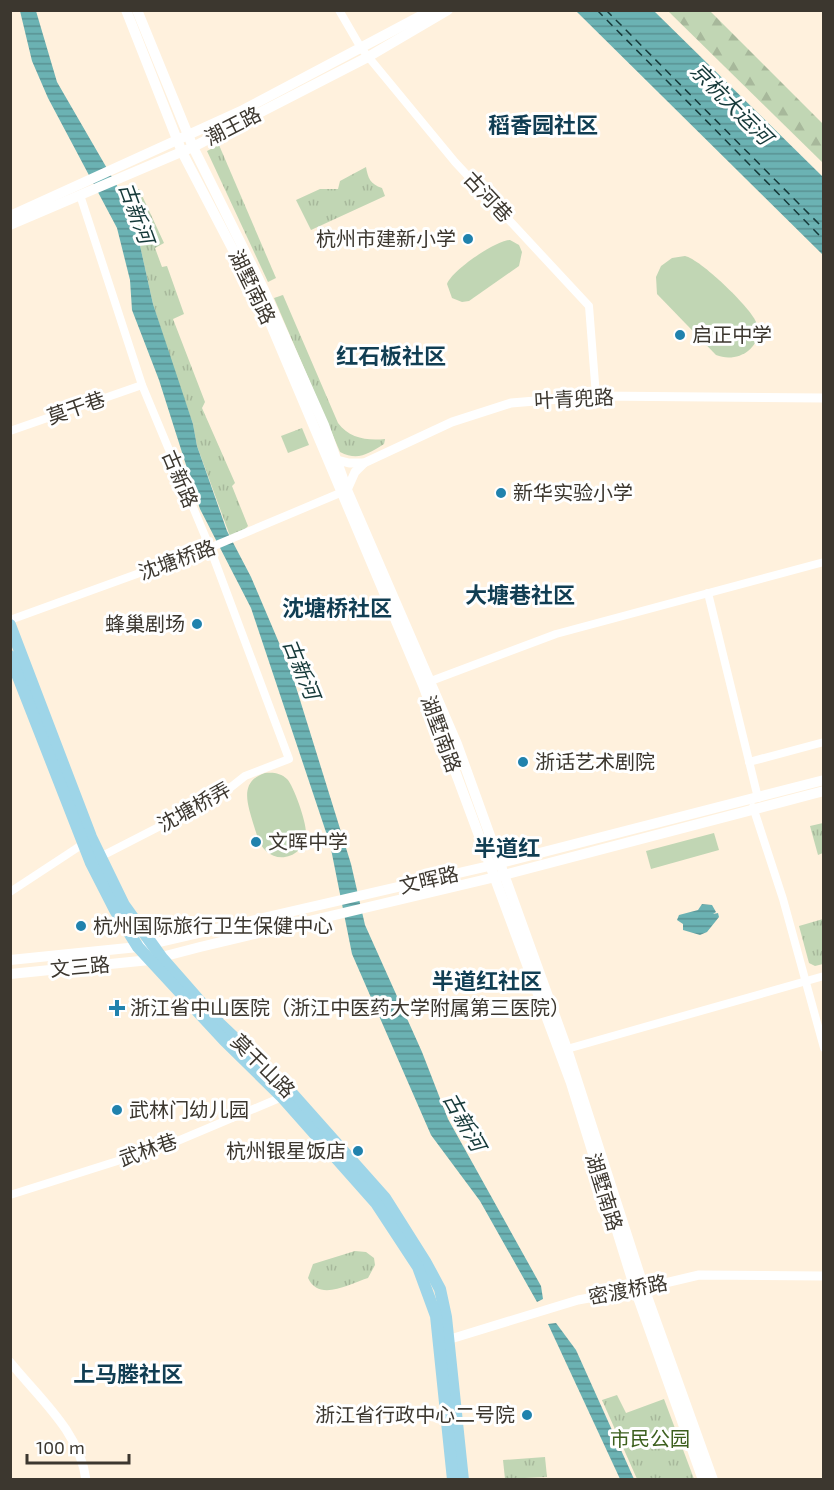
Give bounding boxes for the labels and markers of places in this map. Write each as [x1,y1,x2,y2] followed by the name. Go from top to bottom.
[316,226,456,250] place label: 杭州市建新小学
[461,232,475,246] marker: 杭州市建新小学
[692,322,772,346] place label: 启正中学
[673,328,687,342] marker: 启正中学
[513,480,633,504] place label: 新华实验小学
[494,486,508,500] marker: 新华实验小学
[105,611,185,635] place label: 蜂巢剧场
[190,617,204,631] marker: 蜂巢剧场
[535,749,655,773] place label: 浙话艺术剧院
[516,755,530,769] marker: 浙话艺术剧院
[268,829,348,853] place label: 文晖中学
[249,835,263,849] marker: 文晖中学
[93,913,333,937] place label: 杭州国际旅行卫生保健中心
[74,919,88,933] marker: 杭州国际旅行卫生保健中心
[130,995,570,1019] place label: 浙江省中山医院（浙江中医药大学附属第三医院）
[108,999,126,1017] marker: 浙江省中山医院（浙江中医药大学附属第三医院）
[129,1097,249,1121] place label: 武林门幼儿园
[110,1103,124,1117] marker: 武林门幼儿园
[226,1138,346,1162] place label: 杭州银星饭店
[351,1144,365,1158] marker: 杭州银星饭店
[315,1402,515,1426] place label: 浙江省行政中心二号院
[520,1408,534,1422] marker: 浙江省行政中心二号院

